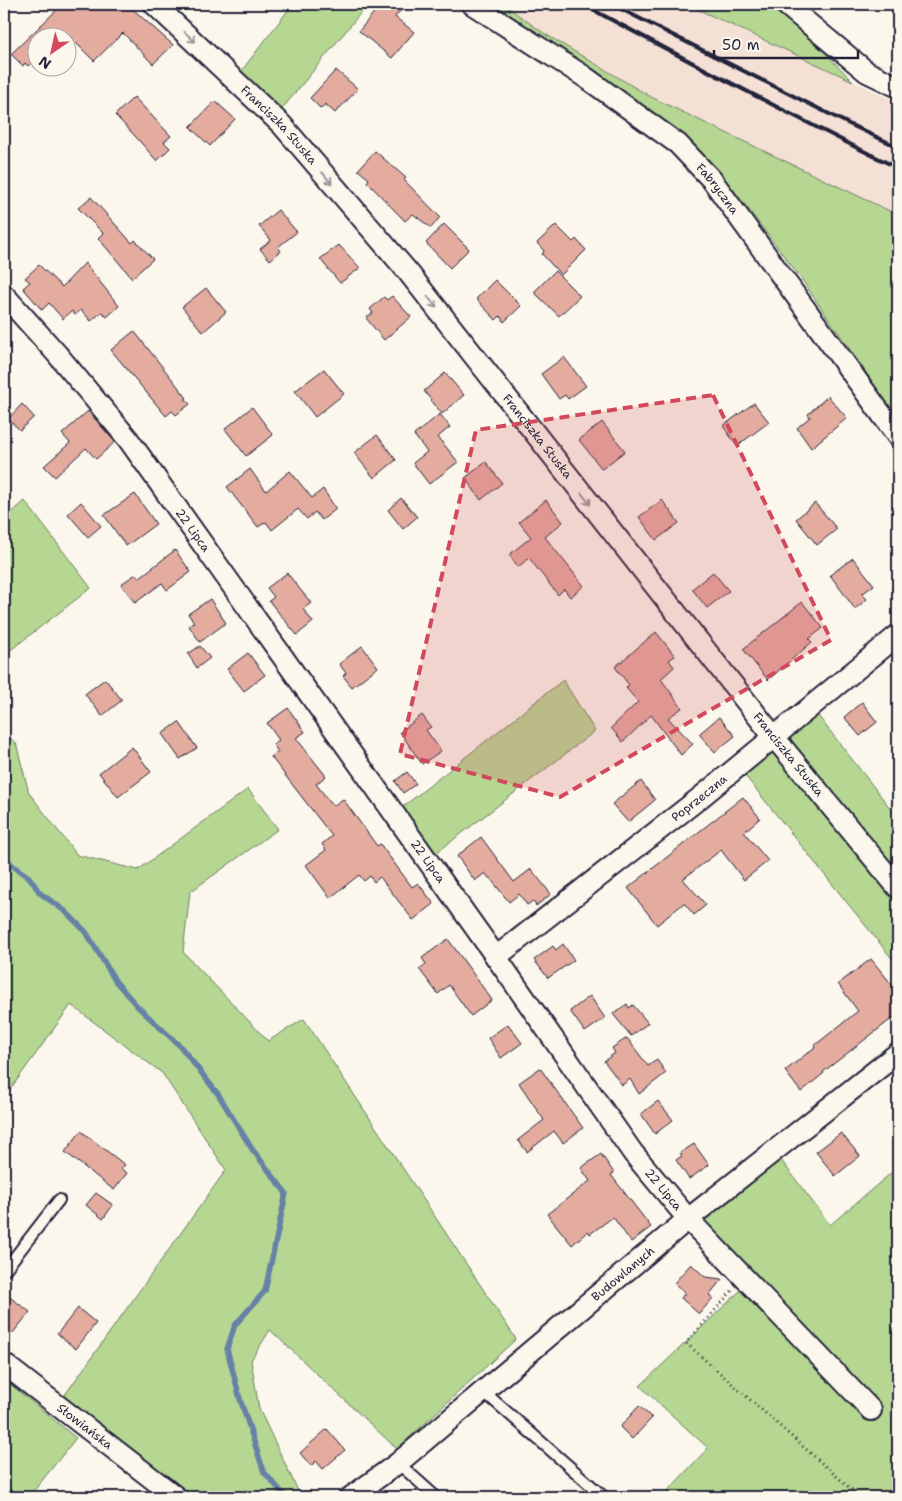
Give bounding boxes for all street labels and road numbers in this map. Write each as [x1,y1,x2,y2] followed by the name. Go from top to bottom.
[237,82,321,168] street label: Franciszka Stuska
[693,160,743,218] street label: Fabryczna
[499,391,576,483] street label: Franciszka Stuska
[172,505,214,556] street label: 22 Lipca
[750,709,828,800] street label: Franciszka Stuska
[668,771,731,825] street label: Poprzeczna
[407,836,449,887] street label: 22 Lipca
[641,1165,686,1214] street label: 22 Lipca
[588,1243,658,1305] street label: Budowlanych
[54,1400,116,1453] street label: Słowiańska

